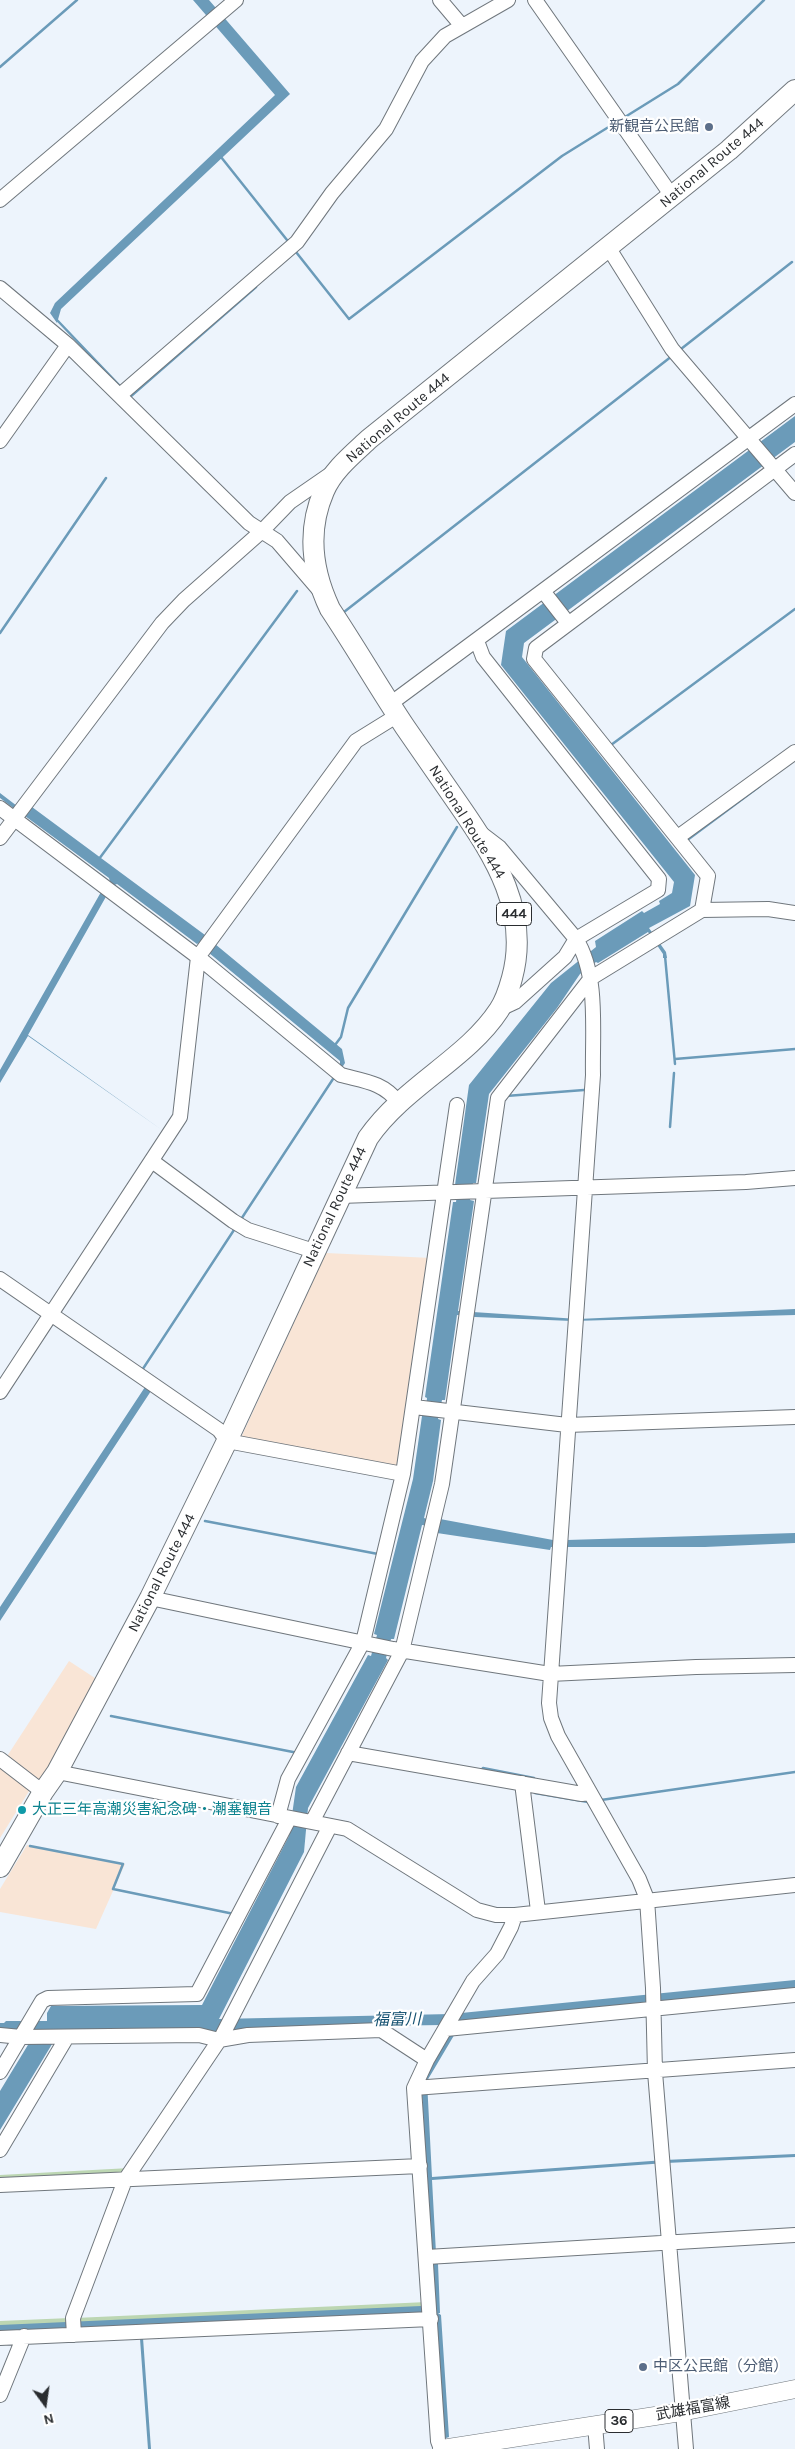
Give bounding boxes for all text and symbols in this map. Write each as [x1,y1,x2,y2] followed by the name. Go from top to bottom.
[656,114,768,212] street label: National Route 444
[609,118,699,136] place label: 新観音公民館
[703,121,715,133] marker: 新観音公民館
[342,369,454,467] street label: National Route 444
[425,762,509,882] street label: National Route 444
[496,902,532,926] road number: 444
[299,1144,371,1270] street label: National Route 444
[124,1511,200,1635] street label: National Route 444
[32,1801,272,1819] place label: 大正三年高潮災害紀念碑・潮塞観音
[16,1804,28,1816] marker: 大正三年高潮災害紀念碑・潮塞観音
[373,2010,421,2030] water label: 福富川
[653,2358,788,2376] place label: 中区公民館（分館）
[637,2361,649,2373] marker: 中区公民館（分館）
[20,2379,70,2429] north arrow
[655,2394,731,2424] street label: 武雄福富線
[42,2410,56,2429] text: N
[605,2410,633,2432] road number: 36

